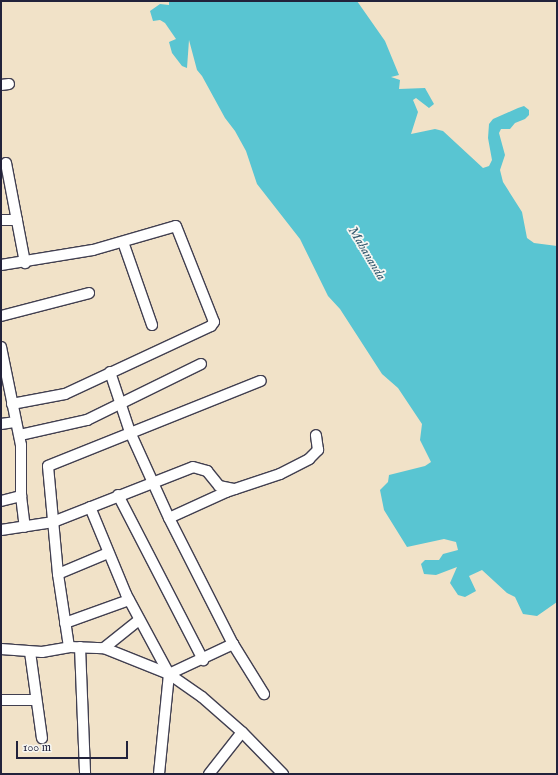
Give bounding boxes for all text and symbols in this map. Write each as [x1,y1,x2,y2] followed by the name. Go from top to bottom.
[344,224,388,284] water label: Mahananda
[18,733,130,759] scale bar
[23,740,51,755] text: 100 m

